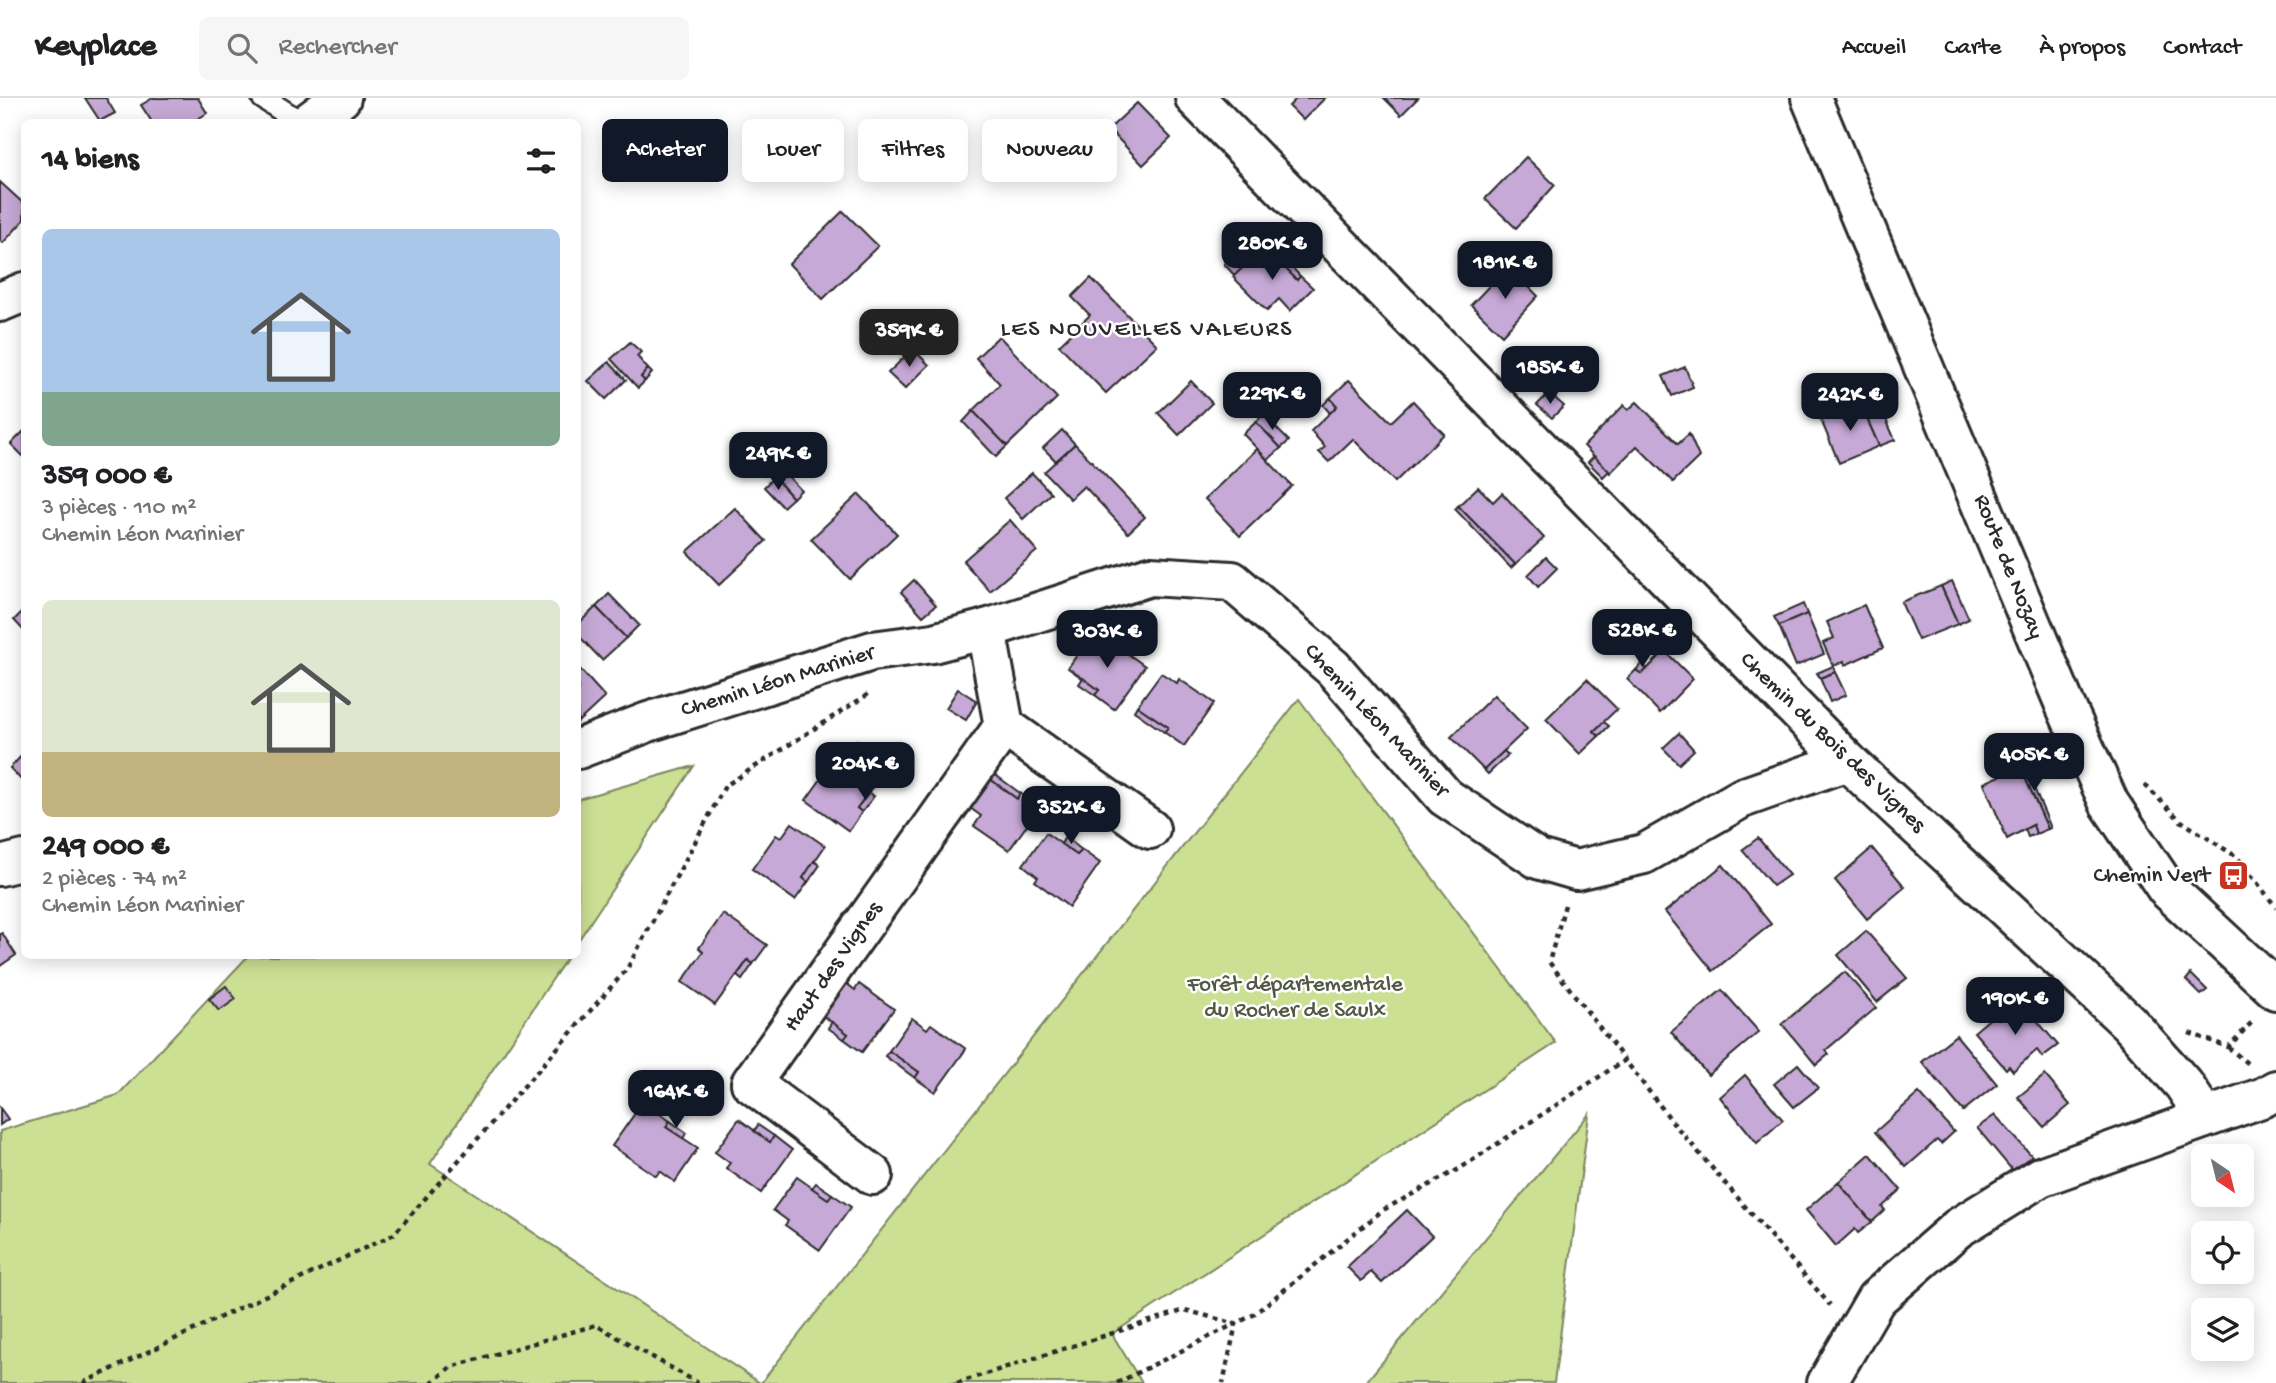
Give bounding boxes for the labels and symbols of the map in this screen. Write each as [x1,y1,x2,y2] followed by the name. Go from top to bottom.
[1215,222,1329,282] pin: 280K €
[1448,242,1562,301] pin: 181K €
[852,310,966,369] pin: 359K €
[1001,316,1293,345] district label: LES NOUVELLES VALEURS
[1493,346,1607,406] pin: 185K €
[1215,372,1329,432] pin: 229K €
[1793,374,1907,433] pin: 242K €
[721,432,835,492] pin: 249K €
[1967,491,2049,643] street label: Route de Nozay
[1050,610,1164,670] pin: 303K €
[1585,610,1699,669] pin: 528K €
[1298,638,1456,805] street label: Chemin Léon Marinier
[678,639,880,724] street label: Chemin Léon Marinier
[1733,647,1931,839] street label: Chemin du Bois des Vignes
[1977,734,2091,793] pin: 405K €
[808,742,922,802] pin: 204K €
[1014,786,1128,846] pin: 352K €
[2216,859,2250,893] bus stop icon: Chemin Vert
[2093,863,2212,890] place label: Chemin Vert
[779,896,889,1037] street label: Haut des Vignes
[1186,972,1404,1025] park label: Forêt départementale du Rocher de Saulx
[1958,978,2072,1037] pin: 190K €
[619,1070,733,1130] pin: 164K €
[2191,1144,2254,1208] north arrow

